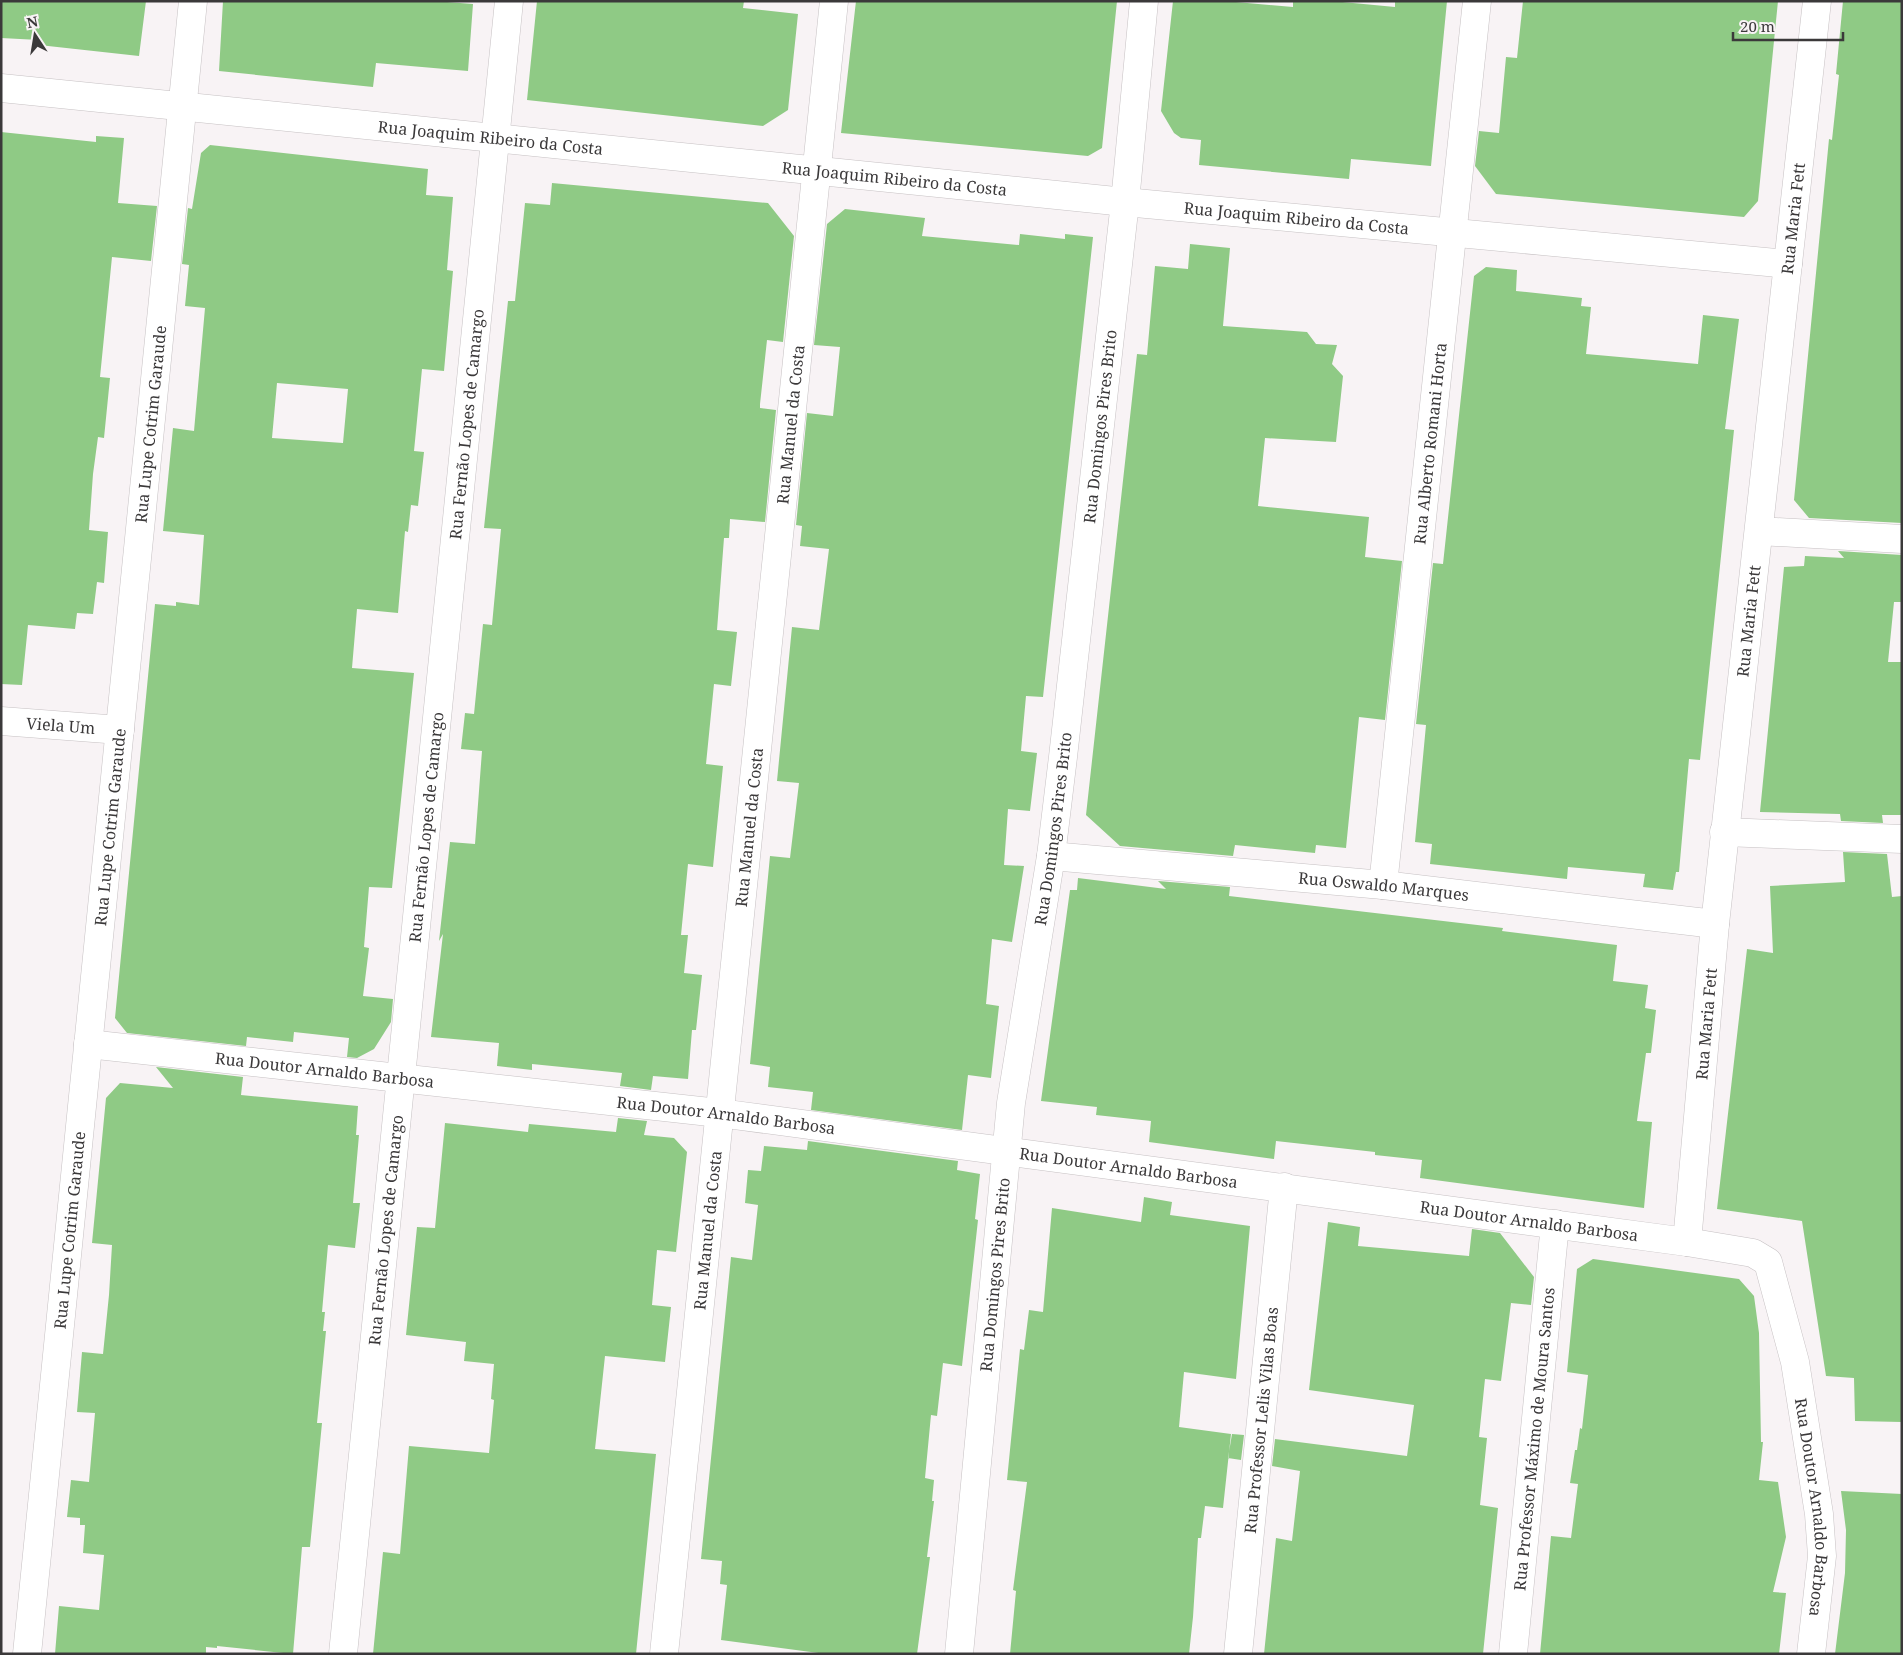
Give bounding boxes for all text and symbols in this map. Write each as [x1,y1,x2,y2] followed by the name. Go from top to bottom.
[10,10,60,60] north arrow
[1733,10,1843,42] scale bar
[25,11,40,32] text: N
[1740,16,1775,36] text: 20 m
[377,115,604,160] street label: Rua Joaquim Ribeiro da Costa
[781,156,1008,201] street label: Rua Joaquim Ribeiro da Costa
[1776,161,1810,276] street label: Rua Maria Fett
[1183,197,1410,240] street label: Rua Joaquim Ribeiro da Costa
[444,308,489,540] street label: Rua Fernão Lopes de Camargo
[130,324,171,524] street label: Rua Lupe Cotrim Garaude
[1078,328,1122,524] street label: Rua Domingos Pires Brito
[1408,342,1452,545] street label: Rua Alberto Romani Horta
[771,344,810,505] street label: Rua Manuel da Costa
[1731,564,1766,678] street label: Rua Maria Fett
[404,711,449,943] street label: Rua Fernão Lopes de Camargo
[25,712,96,739] street label: Viela Um
[89,727,131,927] street label: Rua Lupe Cotrim Garaude
[1029,731,1077,927] street label: Rua Domingos Pires Brito
[730,747,768,908] street label: Rua Manuel da Costa
[1297,867,1470,906] street label: Rua Oswaldo Marques
[1690,967,1722,1081] street label: Rua Maria Fett
[214,1047,435,1093] street label: Rua Doutor Arnaldo Barbosa
[616,1091,837,1139] street label: Rua Doutor Arnaldo Barbosa
[363,1114,408,1346] street label: Rua Fernão Lopes de Camargo
[49,1130,90,1330] street label: Rua Lupe Cotrim Garaude
[1018,1142,1239,1193] street label: Rua Doutor Arnaldo Barbosa
[688,1150,727,1311] street label: Rua Manuel da Costa
[975,1177,1015,1373] street label: Rua Domingos Pires Brito
[1418,1196,1640,1246] street label: Rua Doutor Arnaldo Barbosa
[1508,1286,1560,1592] street label: Rua Professor Máximo de Moura Santos
[1239,1306,1283,1534] street label: Rua Professor Lelis Vilas Boas
[1790,1396,1833,1618] street label: Rua Doutor Arnaldo Barbosa

